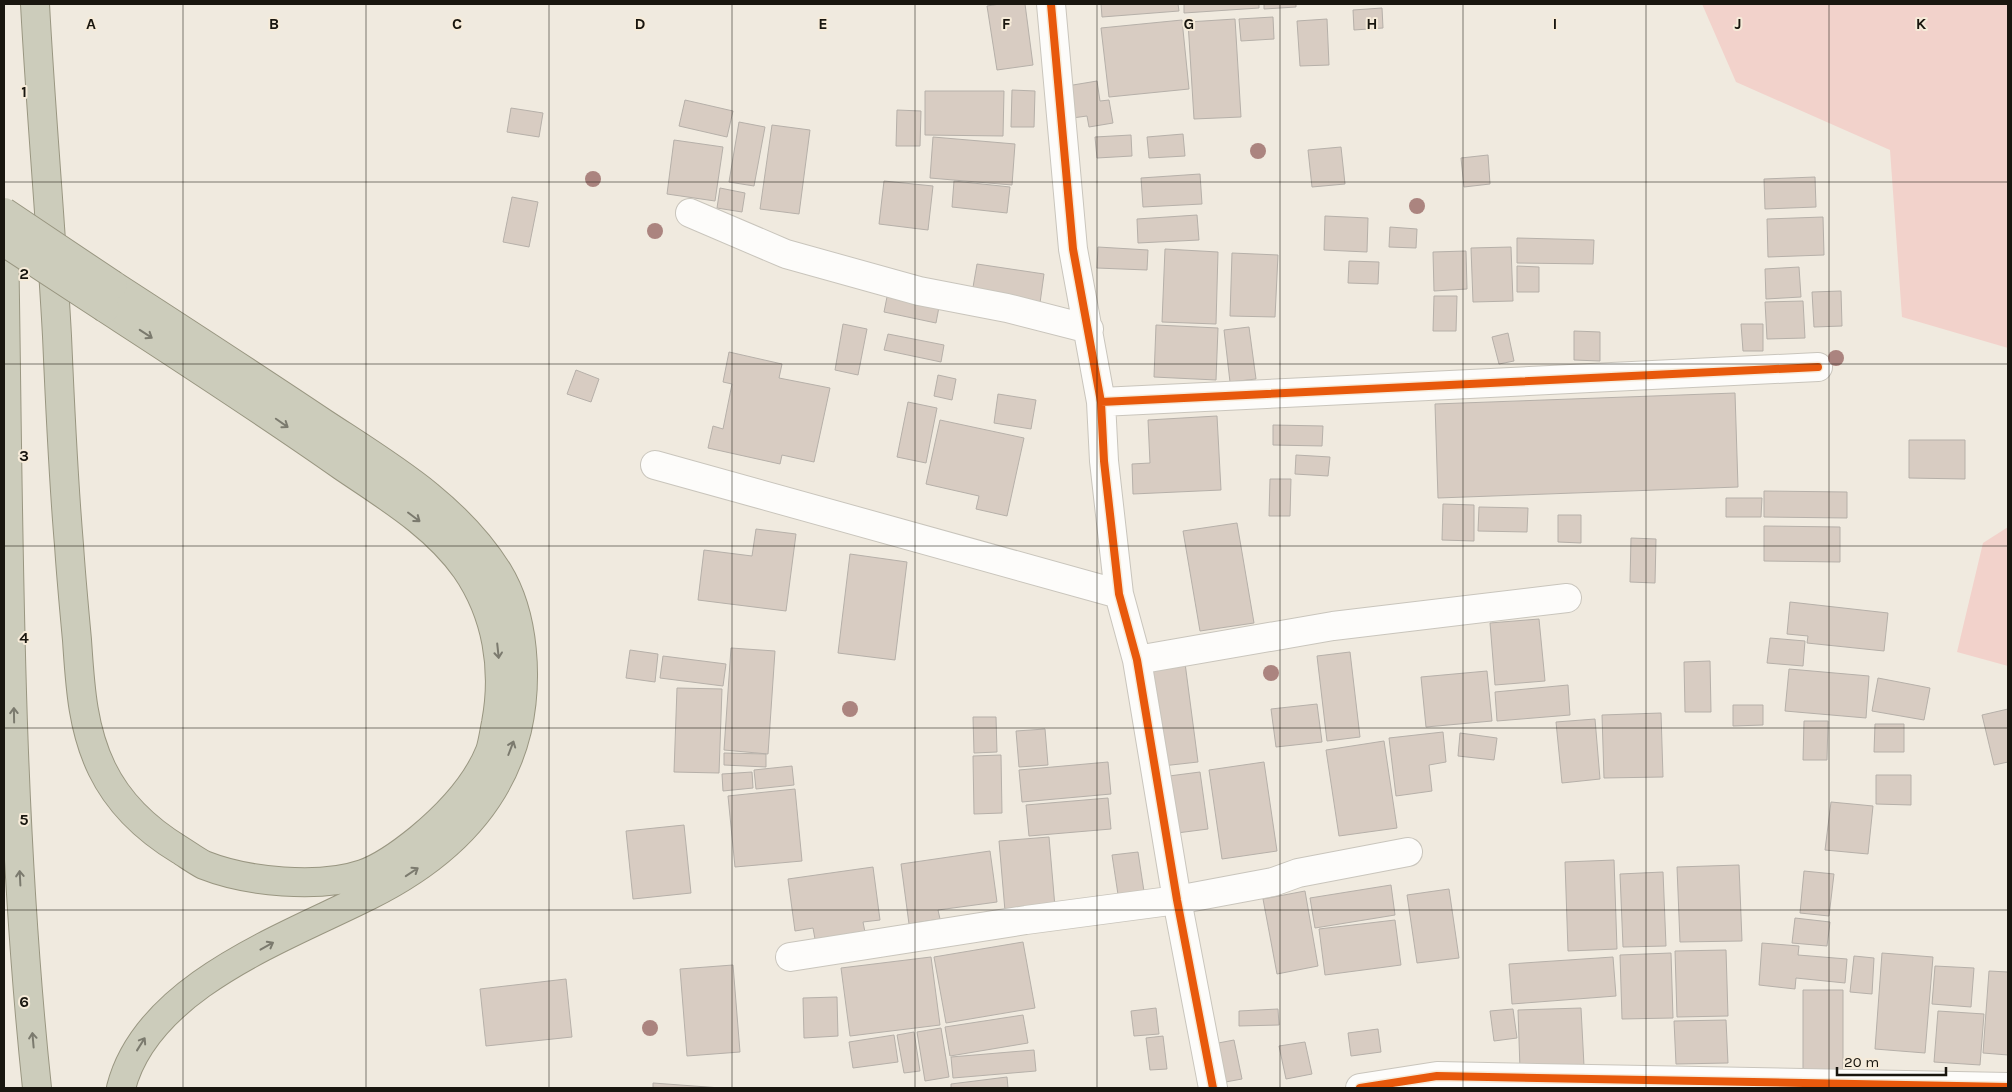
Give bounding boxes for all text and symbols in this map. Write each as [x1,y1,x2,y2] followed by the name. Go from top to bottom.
[86,14,96,33] text: A
[269,14,279,33] text: B
[452,14,462,33] text: C
[635,14,646,33] text: D
[818,14,828,33] text: E
[1002,14,1011,33] text: F
[1184,14,1194,33] text: G
[1366,14,1378,33] text: H
[1553,14,1557,33] text: I
[1734,14,1742,33] text: J
[1916,14,1927,33] text: K
[21,82,27,101] text: 1
[19,264,29,283] text: 2
[138,329,152,339] one-way arrow
[274,418,288,428] one-way arrow
[19,446,29,465] text: 3
[407,512,421,522] one-way arrow
[19,628,29,647] text: 4
[493,643,502,659] one-way arrow
[9,708,18,724] one-way arrow
[508,740,517,755] one-way arrow
[19,810,29,829] text: 5
[405,867,419,877] one-way arrow
[15,870,24,886] one-way arrow
[260,941,275,951] one-way arrow
[19,992,29,1011] text: 6
[28,1032,37,1048] one-way arrow
[136,1038,146,1052] one-way arrow
[1837,1044,1946,1076] scale bar
[1844,1053,1879,1071] text: 20 m

